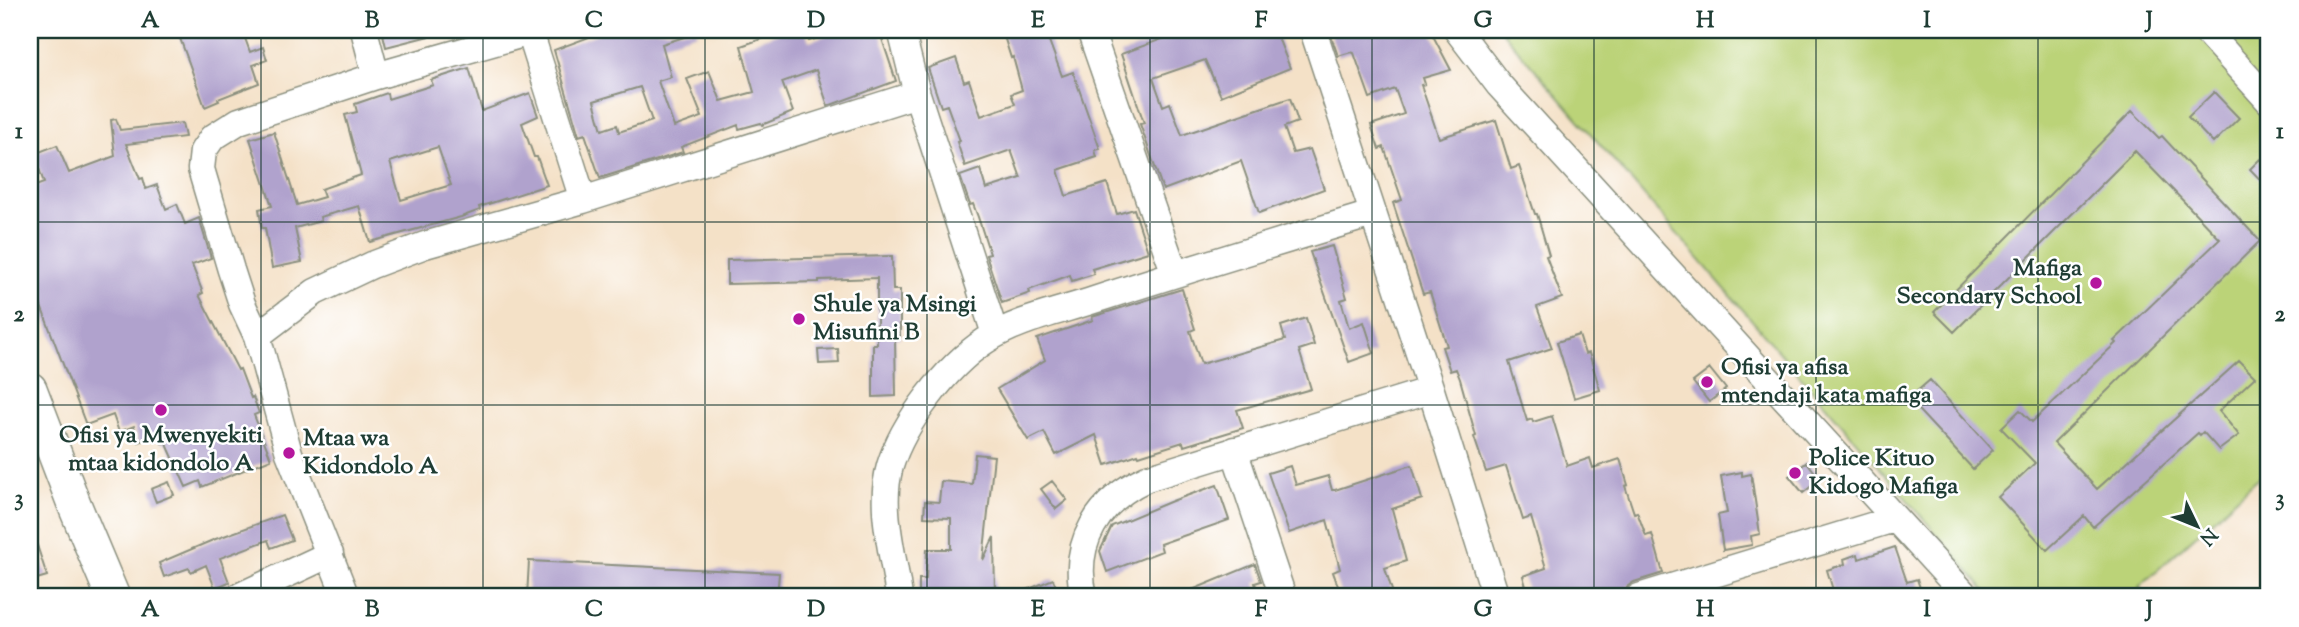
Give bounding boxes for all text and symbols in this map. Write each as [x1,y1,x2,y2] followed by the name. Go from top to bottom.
[141,5,160,38] text: A
[365,5,380,38] text: B
[585,5,603,38] text: C
[807,5,825,38] text: D
[1031,5,1045,38] text: E
[1255,5,1268,38] text: F
[1474,5,1493,38] text: G
[1696,5,1715,38] text: H
[1923,5,1931,38] text: I
[2144,5,2153,38] text: J
[15,116,23,149] text: 1
[2276,116,2284,149] text: 1
[1897,252,2083,314] place label: Mafiga Secondary School
[2088,275,2104,291] marker: Mafiga Secondary School
[813,288,977,350] place label: Shule ya Msingi Misufini B
[14,299,25,332] text: 2
[2275,299,2286,332] text: 2
[791,311,807,327] marker: Shule ya Msingi Misufini B
[1721,351,1933,413] place label: Ofisi ya afisa mtendaji kata mafiga
[1699,374,1715,390] marker: Ofisi ya afisa mtendaji kata mafiga
[153,402,169,418] marker: Ofisi ya Mwenyekiti mtaa kidondolo A
[59,419,263,481] place label: Ofisi ya Mwenyekiti mtaa kidondolo A
[303,422,438,484] place label: Mtaa wa Kidondolo A
[1809,442,1959,504] place label: Police Kituo Kidogo Mafiga
[281,445,297,461] marker: Mtaa wa Kidondolo A
[1787,465,1803,481] marker: Police Kituo Kidogo Mafiga
[14,483,24,516] text: 3
[2275,483,2285,516] text: 3
[2162,490,2232,560] north arrow
[2193,521,2223,551] text: N
[141,594,160,627] text: A
[365,594,380,627] text: B
[585,594,603,627] text: C
[807,594,825,627] text: D
[1031,594,1045,627] text: E
[1255,594,1268,627] text: F
[1474,594,1493,627] text: G
[1696,594,1715,627] text: H
[1923,594,1931,627] text: I
[2144,594,2153,627] text: J

